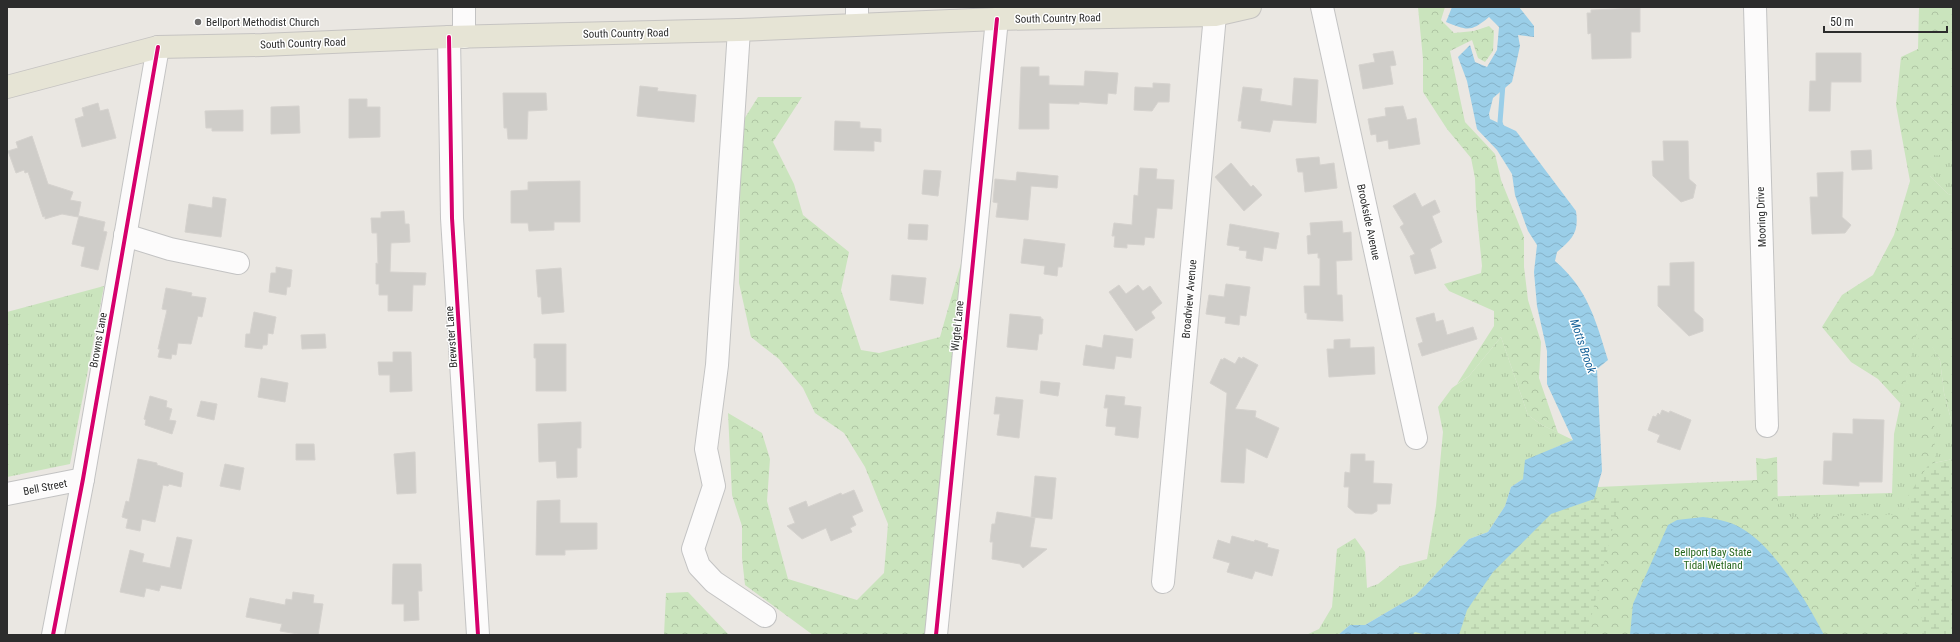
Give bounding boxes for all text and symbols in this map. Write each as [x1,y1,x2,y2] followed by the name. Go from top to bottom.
[1824,8,1947,34] scale bar
[1015,11,1101,26] street label: South Country Road
[1830,15,1854,29] text: 50 m
[206,16,319,29] place label: Bellport Methodist Church
[193,17,203,27] marker: Bellport Methodist Church
[583,26,669,41] street label: South Country Road
[260,36,346,51] street label: South Country Road
[1354,183,1383,261] street label: Brookside Avenue
[1754,187,1769,247] street label: Mooring Drive
[1180,259,1199,339] street label: Broadview Avenue
[948,300,967,352] street label: Wigtel Lane
[443,306,460,368] street label: Brewster Lane
[87,311,110,369] street label: Browns Lane
[1567,317,1599,376] water label: Motts Brook
[22,477,68,498] street label: Bell Street
[1674,546,1752,572] park label: Bellport Bay State Tidal Wetland

